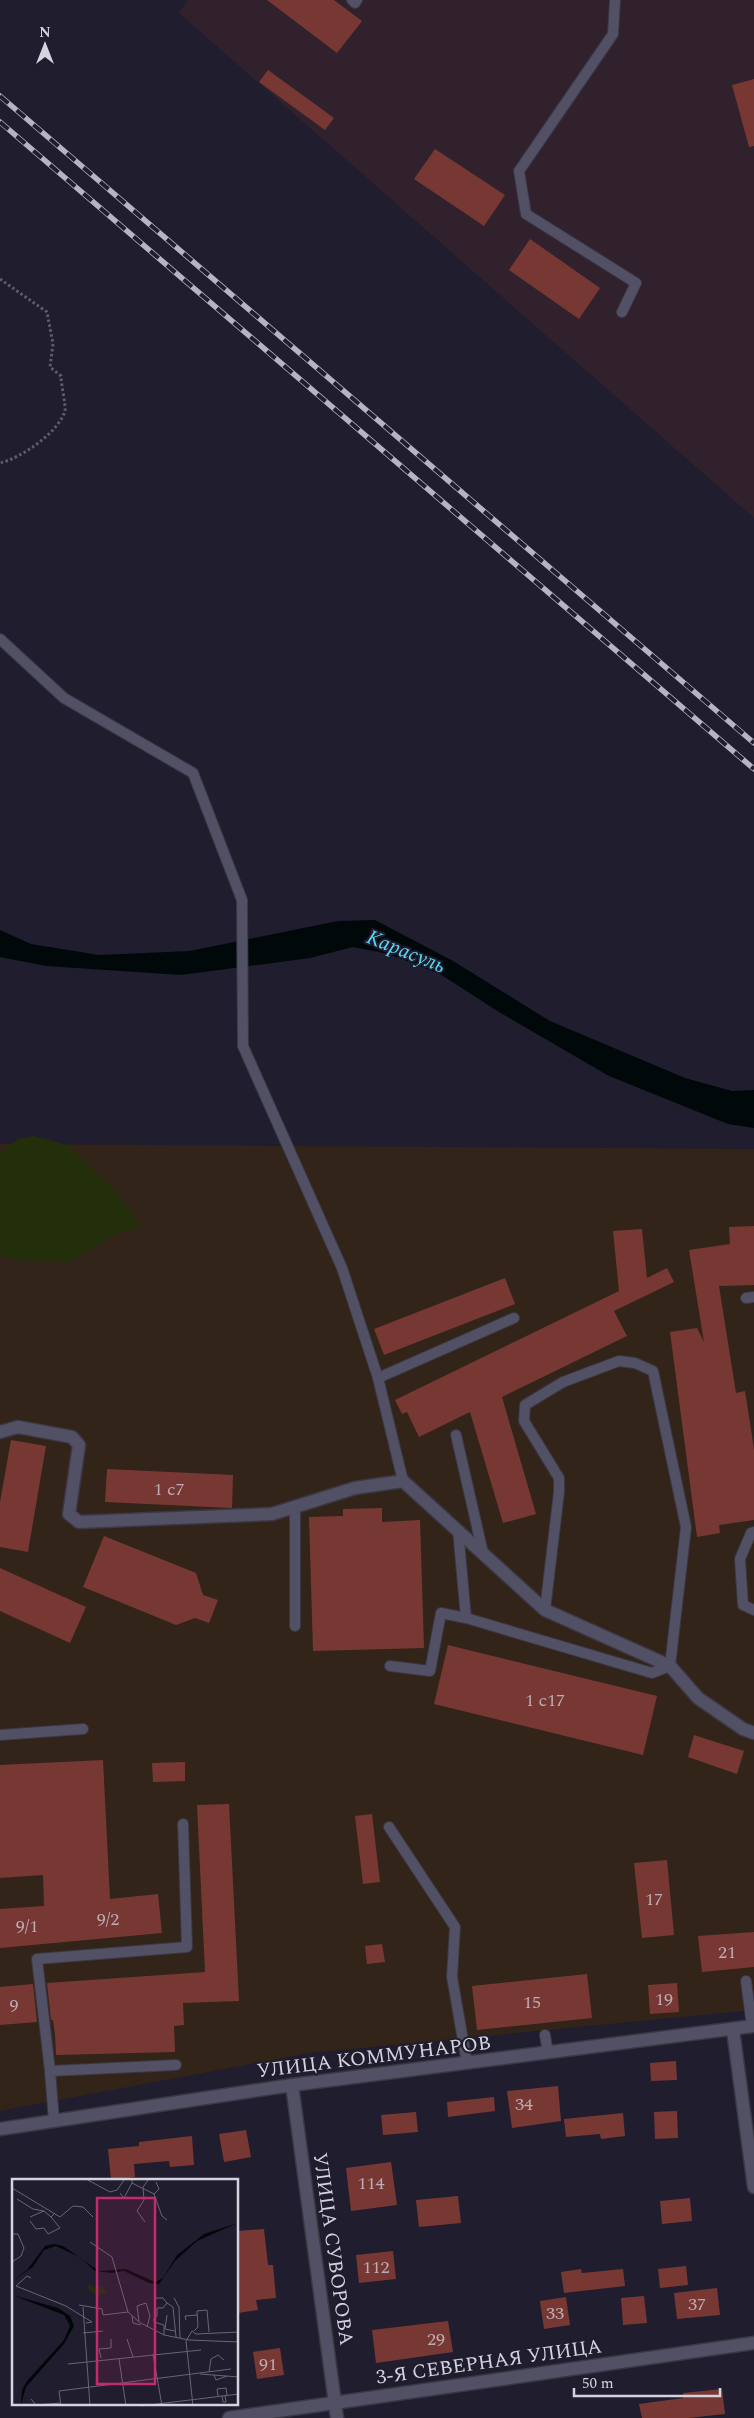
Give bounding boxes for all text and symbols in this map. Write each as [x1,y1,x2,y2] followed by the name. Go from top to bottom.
[20,20,70,70] north arrow
[39,22,51,43] text: N
[362,922,450,982] water label: Карасуль
[153,1476,185,1503] house number: 1 с7
[525,1687,565,1714] house number: 1 с17
[645,1886,663,1913] house number: 17
[97,1906,119,1933] house number: 9/2
[16,1913,38,1940] house number: 9/1
[718,1939,736,1966] house number: 21
[655,1986,673,2013] house number: 19
[523,1989,541,2016] house number: 15
[10,1992,19,2019] house number: 9
[255,2028,493,2086] street label: УЛИЦА КОММУНАРОВ
[515,2091,533,2118] house number: 34
[305,2151,361,2347] street label: УЛИЦА СУВОРОВА
[358,2170,385,2197] house number: 114
[12,2179,239,2406] inset map
[363,2254,390,2281] house number: 112
[688,2291,706,2318] house number: 37
[546,2300,564,2327] house number: 33
[427,2326,445,2353] house number: 29
[374,2331,604,2393] street label: 3-Я СЕВЕРНАЯ УЛИЦА
[259,2351,277,2378] house number: 91
[574,2366,720,2398] scale bar
[582,2372,614,2395] text: 50 m

